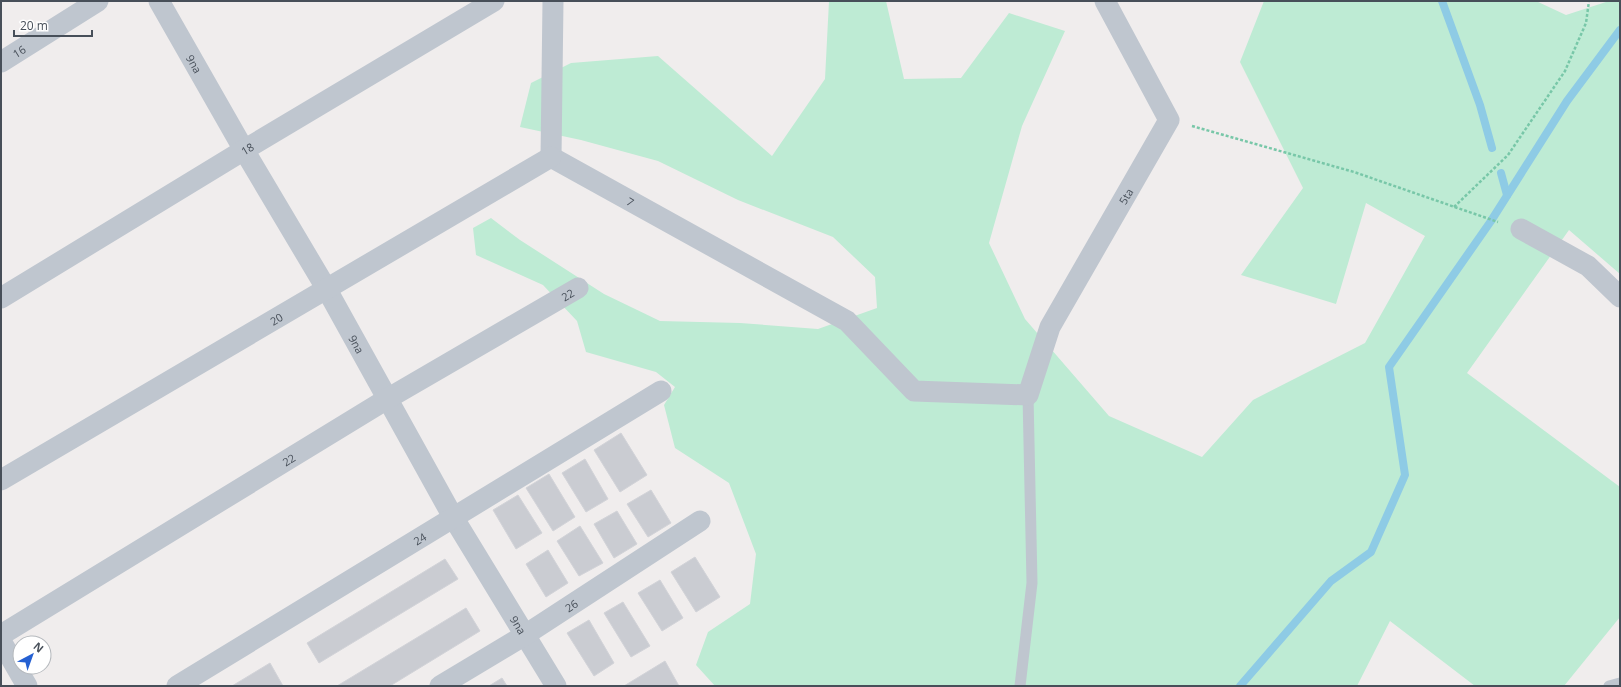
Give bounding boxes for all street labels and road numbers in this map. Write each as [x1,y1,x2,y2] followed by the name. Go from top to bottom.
[9,41,28,61] street label: 16
[183,51,206,76] street label: 9na
[238,139,256,158] street label: 18
[1115,185,1136,207] street label: 5ta
[624,193,637,209] street label: 7
[558,285,577,304] street label: 22
[267,309,285,328] street label: 20
[346,332,368,356] street label: 9na
[279,450,298,469] street label: 22
[410,528,429,548] street label: 24
[562,595,580,615] street label: 26
[507,613,530,637] street label: 9na

